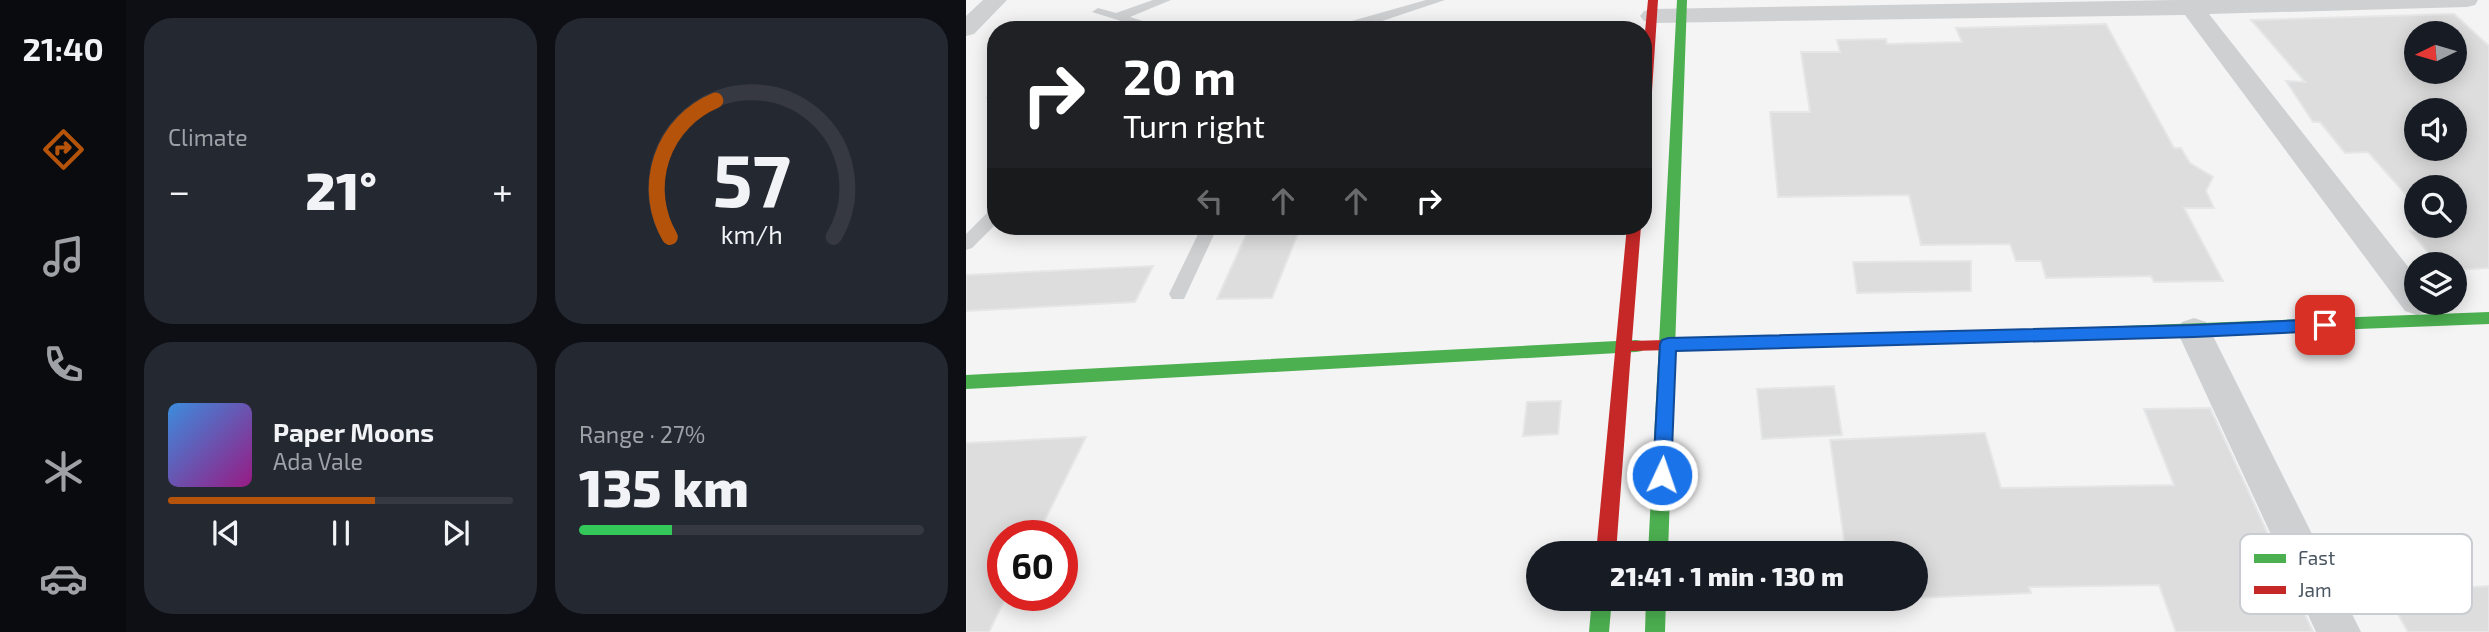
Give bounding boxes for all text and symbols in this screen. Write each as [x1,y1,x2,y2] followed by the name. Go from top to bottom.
[2404,21,2468,84] north arrow
[2404,21,2467,315] map controls
[22,29,104,67] text: 21:40
[1123,46,1236,105] text: 20 m
[1008,49,1099,140] icon: right
[2404,98,2467,161] button: sound
[1123,106,1265,144] text: Turn right
[168,123,248,151] text: Climate
[39,125,88,174] icon: directions
[712,134,791,222] text: 57
[305,158,377,220] text: 21°
[168,167,190,213] text: −
[492,167,513,213] text: +
[2404,175,2467,238] button: search
[1191,182,1229,220] icon: left
[1264,182,1302,220] icon: ahead
[1337,182,1375,220] icon: ahead
[1410,182,1448,220] icon: right
[720,219,783,249] text: km/h
[39,232,88,281] icon: music
[2404,252,2467,315] button: layers
[2295,295,2355,355] pin
[2306,306,2344,344] icon: arrive
[39,340,88,389] icon: phone
[273,416,434,447] text: Paper Moons
[579,420,705,448] text: Range · 27%
[1625,438,1699,512] position arrow
[39,447,88,496] icon: climate
[273,447,363,475] text: Ada Vale
[579,455,749,517] text: 135 km
[207,514,245,552] icon: previous
[322,514,360,552] icon: pause
[437,514,475,552] icon: next
[987,520,1078,611] speed limit sign: 60
[2240,534,2472,614] legend
[2298,546,2335,569] text: Fast
[39,554,88,603] icon: car
[1610,560,1844,591] text: 21:41 · 1 min · 130 m
[2298,578,2332,601] text: Jam

